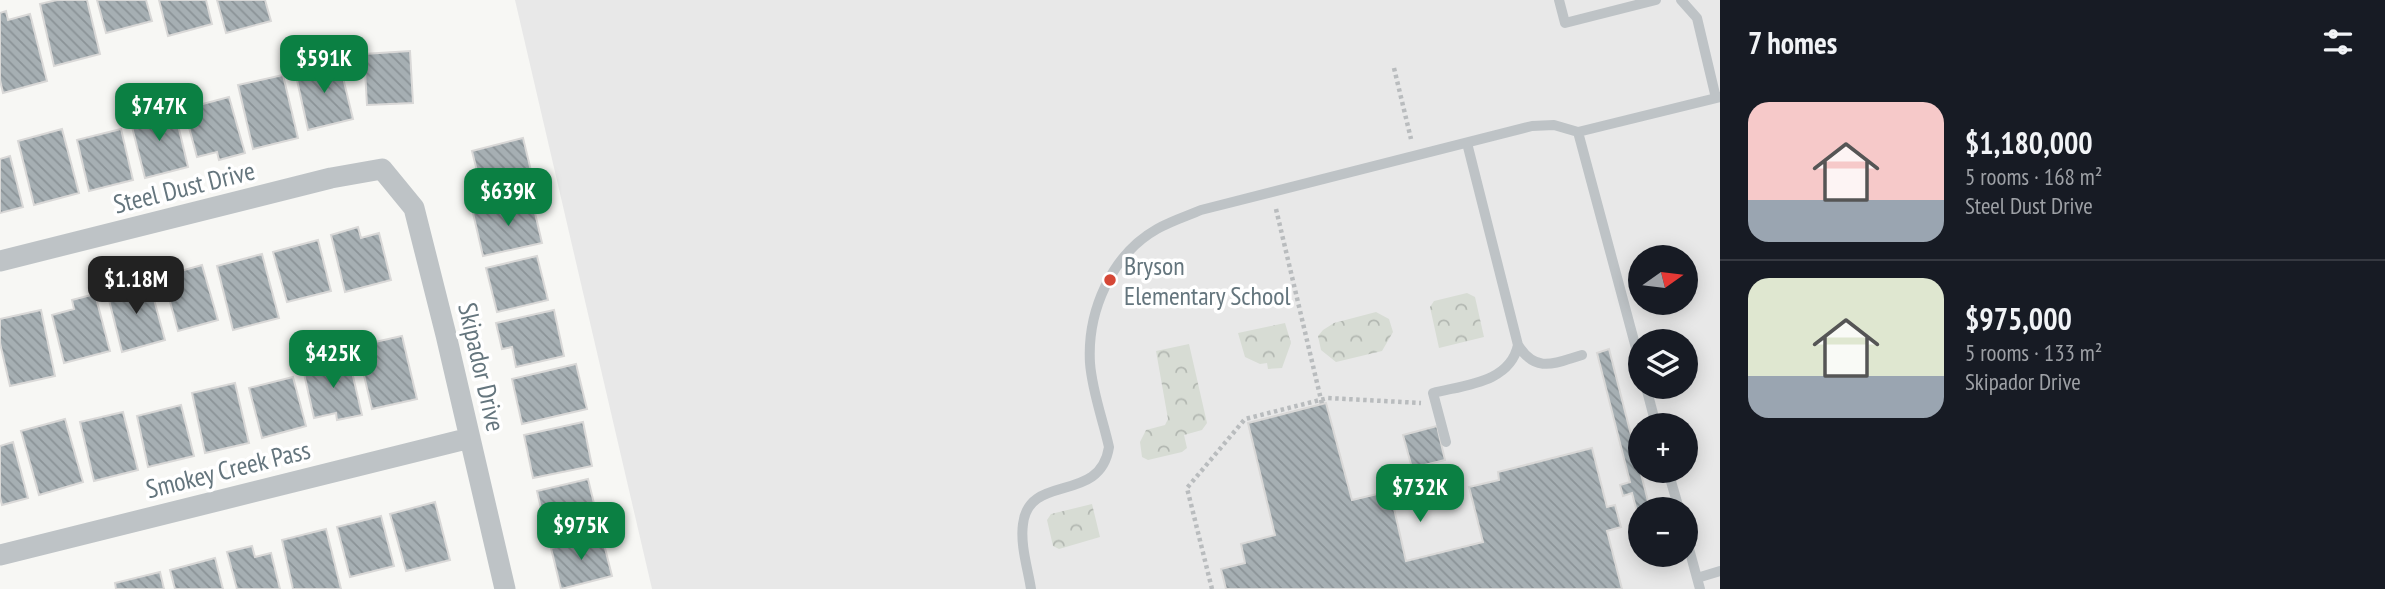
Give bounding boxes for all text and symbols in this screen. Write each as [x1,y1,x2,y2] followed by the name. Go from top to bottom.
[1748,23,1837,62] text: 7 homes
[2319,23,2357,61] icon: filters
[275,36,373,95] pin: $591K
[296,43,352,72] text: $591K
[110,83,208,143] pin: $747K
[131,91,187,120] text: $747K
[1965,123,2093,162] text: $1,180,000
[1804,130,1888,214] icon: home
[110,154,258,220] street label: Steel Dust Drive
[1965,162,2102,191] text: 5 rooms · 168 m²
[459,168,557,228] pin: $639K
[480,176,536,205] text: $639K
[1965,191,2093,220] text: Steel Dust Drive
[1628,245,1698,315] north arrow
[1628,245,1698,567] map controls
[1124,249,1291,312] place label: Bryson Elementary School
[79,256,193,316] pin: $1.18M
[104,264,168,293] text: $1.18M
[1102,272,1118,288] marker: Bryson Elementary School
[451,299,513,435] street label: Skipador Drive
[1965,299,2072,338] text: $975,000
[1804,306,1888,390] icon: home
[1628,329,1698,399] button: layers
[284,330,382,390] pin: $425K
[305,338,361,367] text: $425K
[1965,338,2102,367] text: 5 rooms · 133 m²
[1965,367,2081,396] text: Skipador Drive
[1628,413,1698,483] button: +
[143,433,313,505] street label: Smokey Creek Pass
[1371,464,1469,524] pin: $732K
[1392,472,1448,501] text: $732K
[1628,497,1698,567] button: −
[532,503,630,562] pin: $975K
[553,510,609,539] text: $975K

